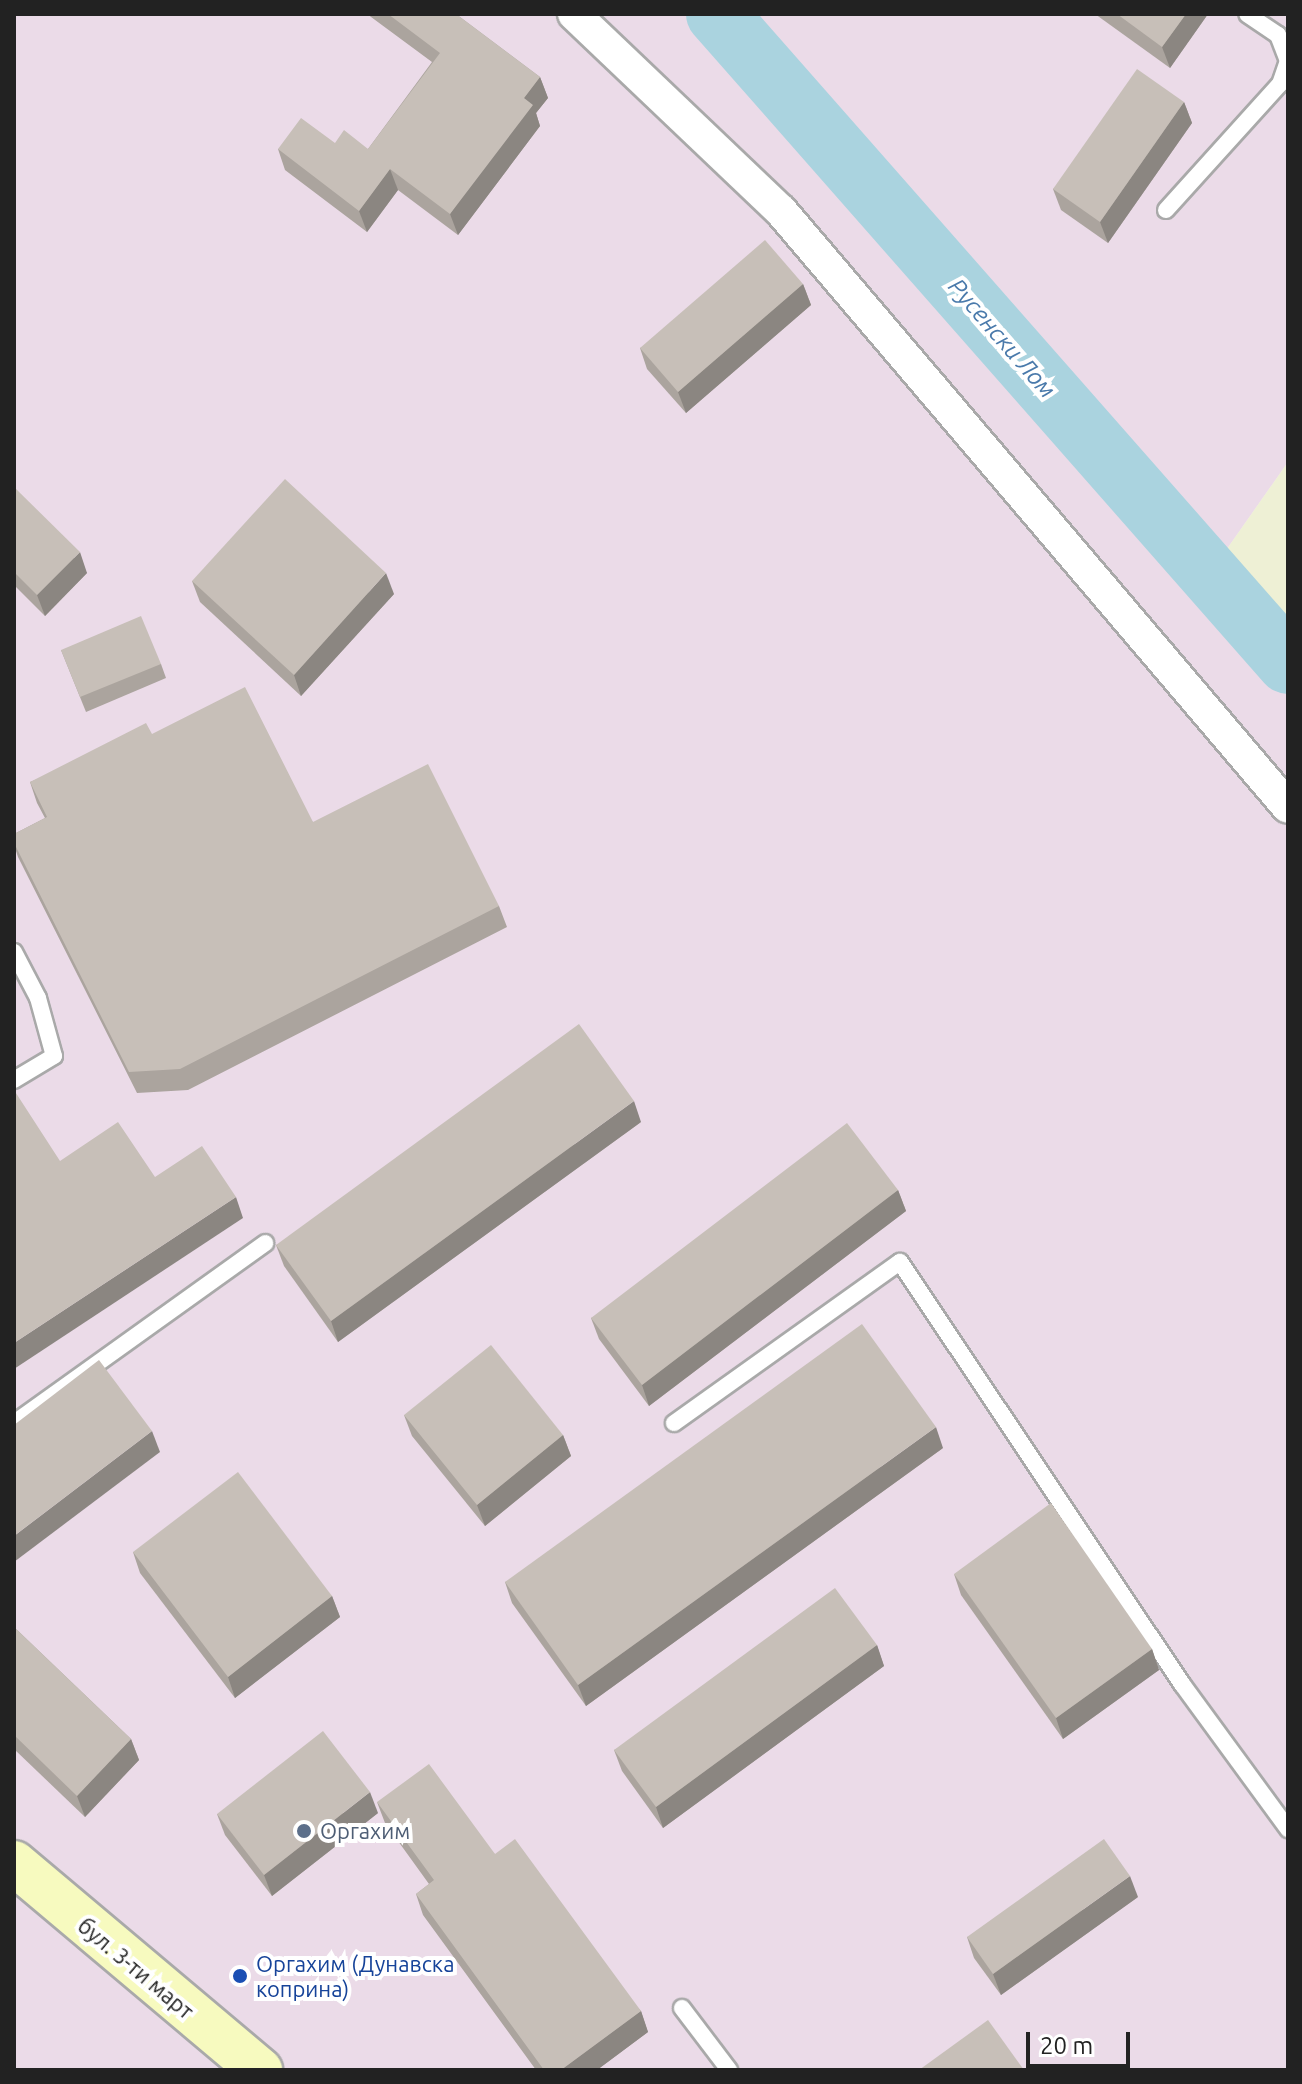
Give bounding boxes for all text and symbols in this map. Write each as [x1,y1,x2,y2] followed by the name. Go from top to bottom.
[942,272,1062,404] water label: Русенски Лом
[320,1818,410,1844] place label: Оргахим
[295,1822,313,1840] marker: Оргахим
[73,1912,199,2024] street label: бул. 3-ти март
[256,1950,454,2002] place label: Оргахим (Дунавска коприна)
[231,1967,249,1985] marker: Оргахим (Дунавска коприна)
[1030,2016,1134,2066] scale bar
[1040,2032,1093,2059] text: 20 m

